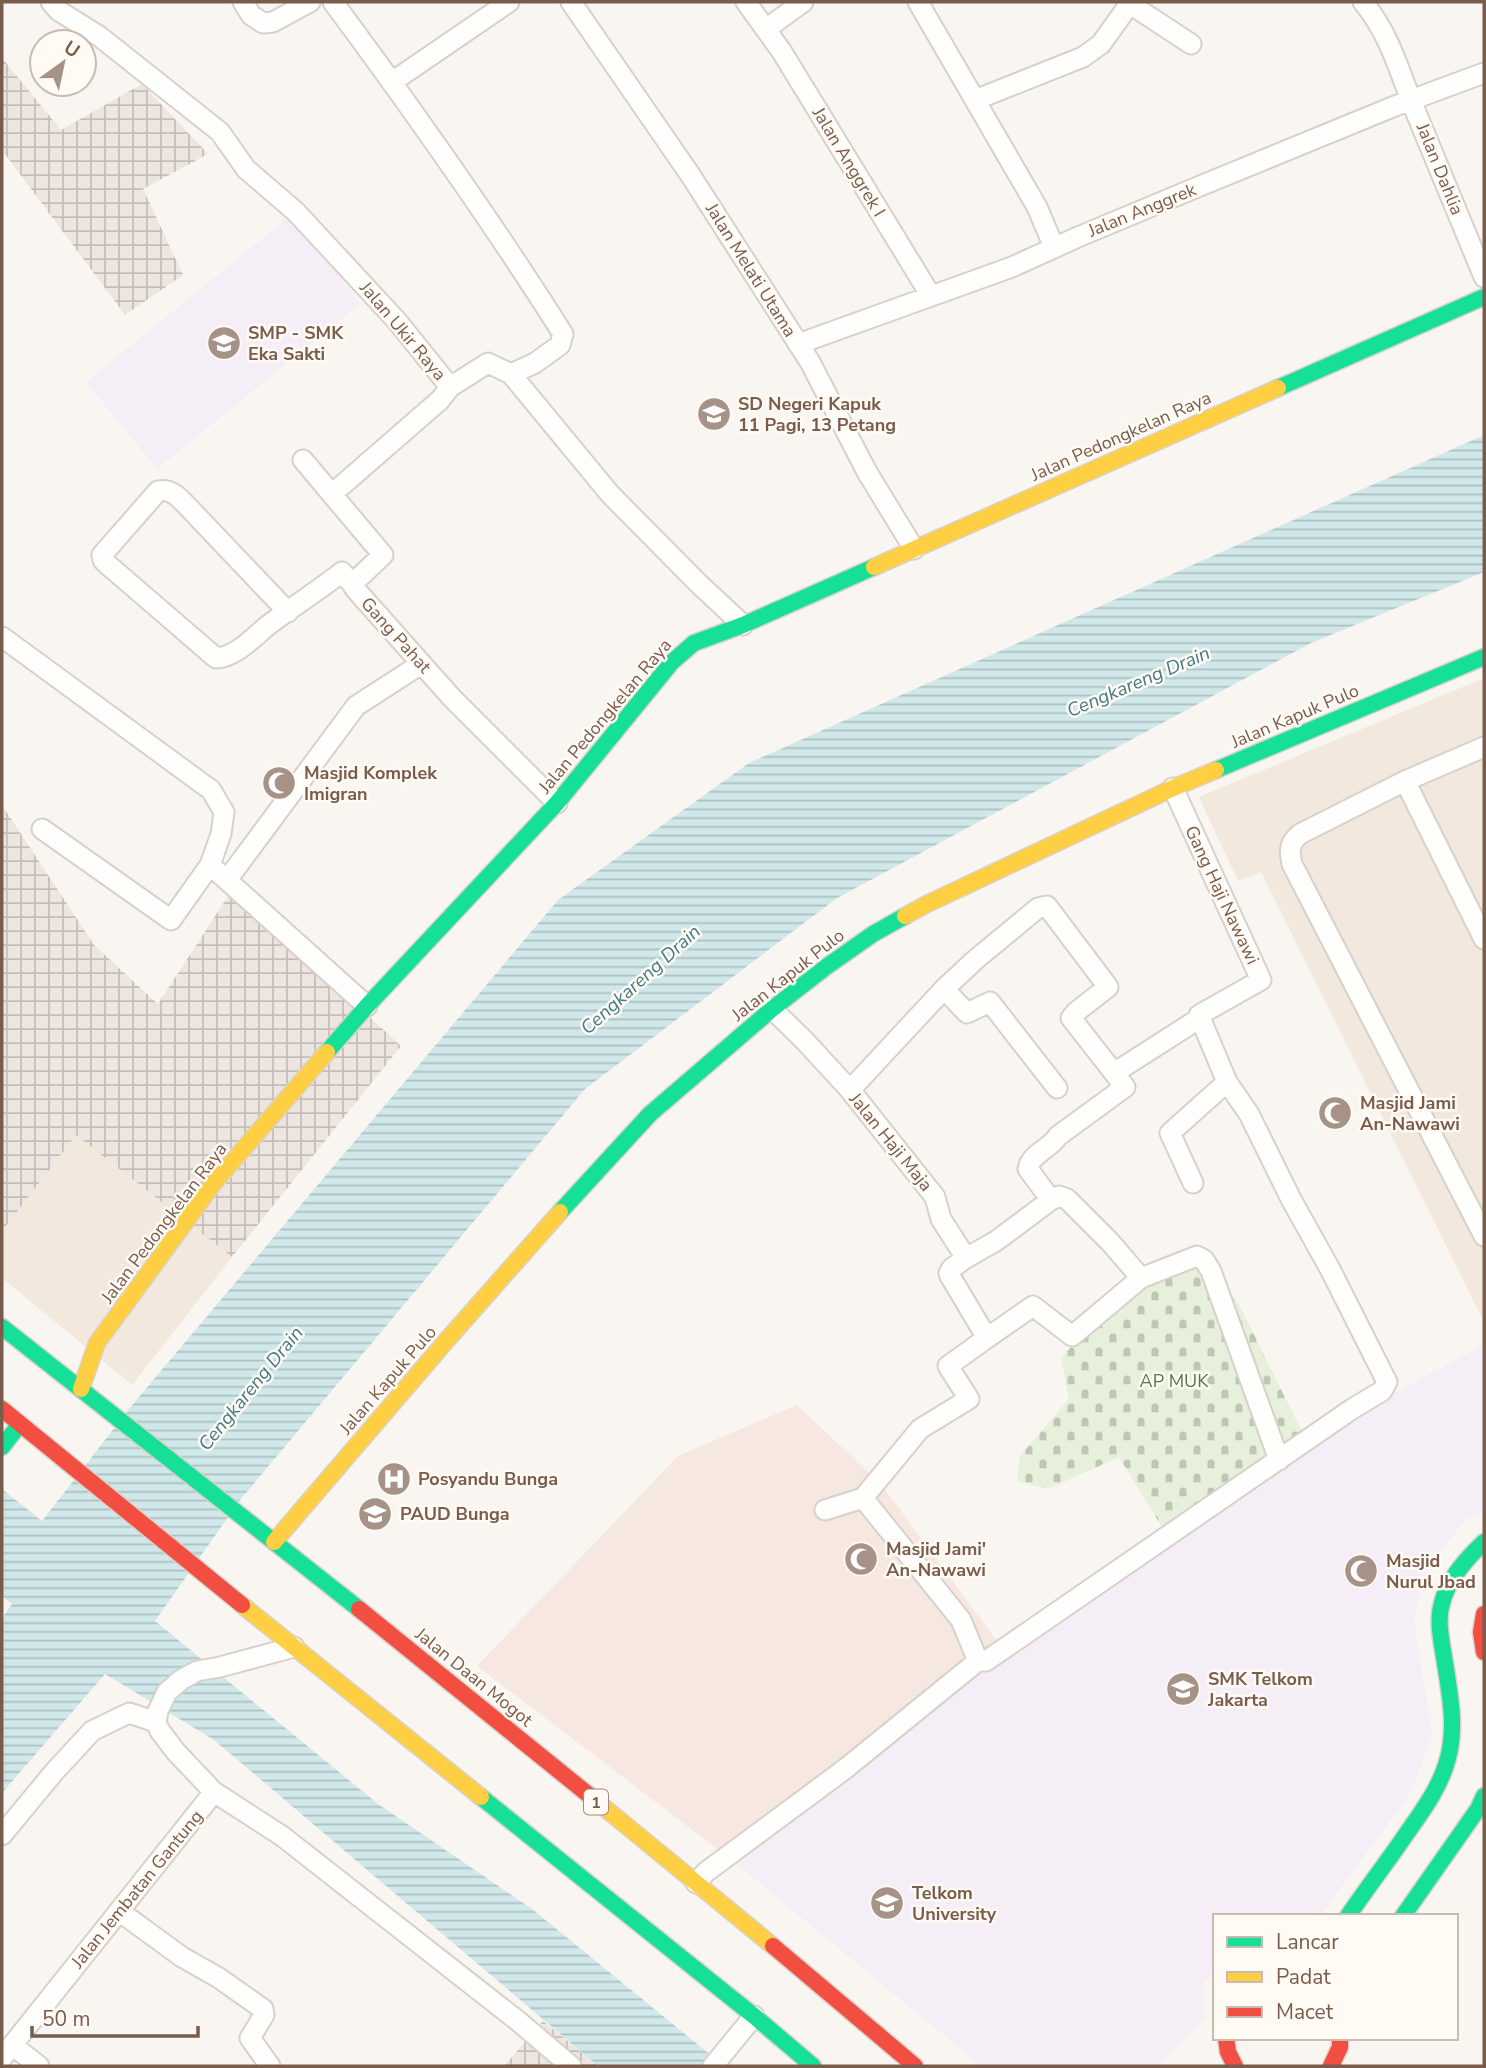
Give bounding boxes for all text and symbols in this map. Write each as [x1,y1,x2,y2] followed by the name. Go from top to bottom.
[28,28,98,98] north arrow
[59,35,85,64] text: U
[806,102,891,221] street label: Jalan Anggrek I
[1410,118,1469,219] street label: Jalan Dahlia
[1084,177,1200,243] street label: Jalan Anggrek
[700,198,802,342] street label: Jalan Melati Utama
[354,276,452,386] street label: Jalan Ukir Raya
[248,321,344,366] place label: SMP - SMK Eka Sakti
[205,324,243,362] school or university icon: SMP - SMK Eka Sakti
[1026,385,1215,487] street label: Jalan Pedongkelan Raya
[738,392,896,437] place label: SD Negeri Kapuk 11 Pagi, 13 Petang
[695,395,733,433] school or university icon: SD Negeri Kapuk 11 Pagi, 13 Petang
[355,592,437,679] street label: Gang Pahat
[532,634,677,799] street label: Jalan Pedongkelan Raya
[1063,640,1214,724] water label: Cengkareng Drain
[1226,678,1363,754] street label: Jalan Kapuk Pulo
[304,761,437,806] place label: Masjid Komplek Imigran
[260,764,298,802] mosque icon: Masjid Komplek Imigran
[1179,822,1265,968] street label: Gang Haji Nawawi
[575,919,706,1041] water label: Cengkareng Drain
[726,923,849,1027] street label: Jalan Kapuk Pulo
[843,1087,938,1196] street label: Jalan Haji Maja
[1360,1091,1460,1136] place label: Masjid Jami An-Nawawi
[1316,1094,1354,1132] mosque icon: Masjid Jami An-Nawawi
[95,1138,232,1309] street label: Jalan Pedongkelan Raya
[192,1321,309,1456] water label: Cengkareng Drain
[333,1321,442,1440] street label: Jalan Kapuk Pulo
[1140,1369,1209,1393] park label: AP MUK
[375,1460,413,1498] hospital icon: Posyandu Bunga
[418,1467,558,1491] place label: Posyandu Bunga
[356,1495,394,1533] school or university icon: PAUD Bunga
[400,1502,510,1526] place label: PAUD Bunga
[886,1537,986,1582] place label: Masjid Jami' An-Nawawi
[842,1540,880,1578] mosque icon: Masjid Jami' An-Nawawi
[1386,1549,1476,1594] place label: Masjid Nurul Jbad
[1342,1552,1380,1590] mosque icon: Masjid Nurul Jbad
[410,1622,538,1732] street label: Jalan Daan Mogot
[1207,1667,1313,1712] place label: SMK Telkom Jakarta
[1164,1670,1202,1708] school or university icon: SMK Telkom Jakarta
[584,1790,608,1814] road number: 1
[65,1805,208,1974] street label: Jalan Jembatan Gantung
[912,1881,997,1926] place label: Telkom University
[868,1884,906,1922] school or university icon: Telkom University
[1213,1914,1458,2040] legend
[1276,1928,1339,1956] text: Lancar
[1276,1963,1331,1991] text: Padat
[32,1994,198,2038] scale bar
[1276,1998,1334,2026] text: Macet
[42,2005,91,2033] text: 50 m

